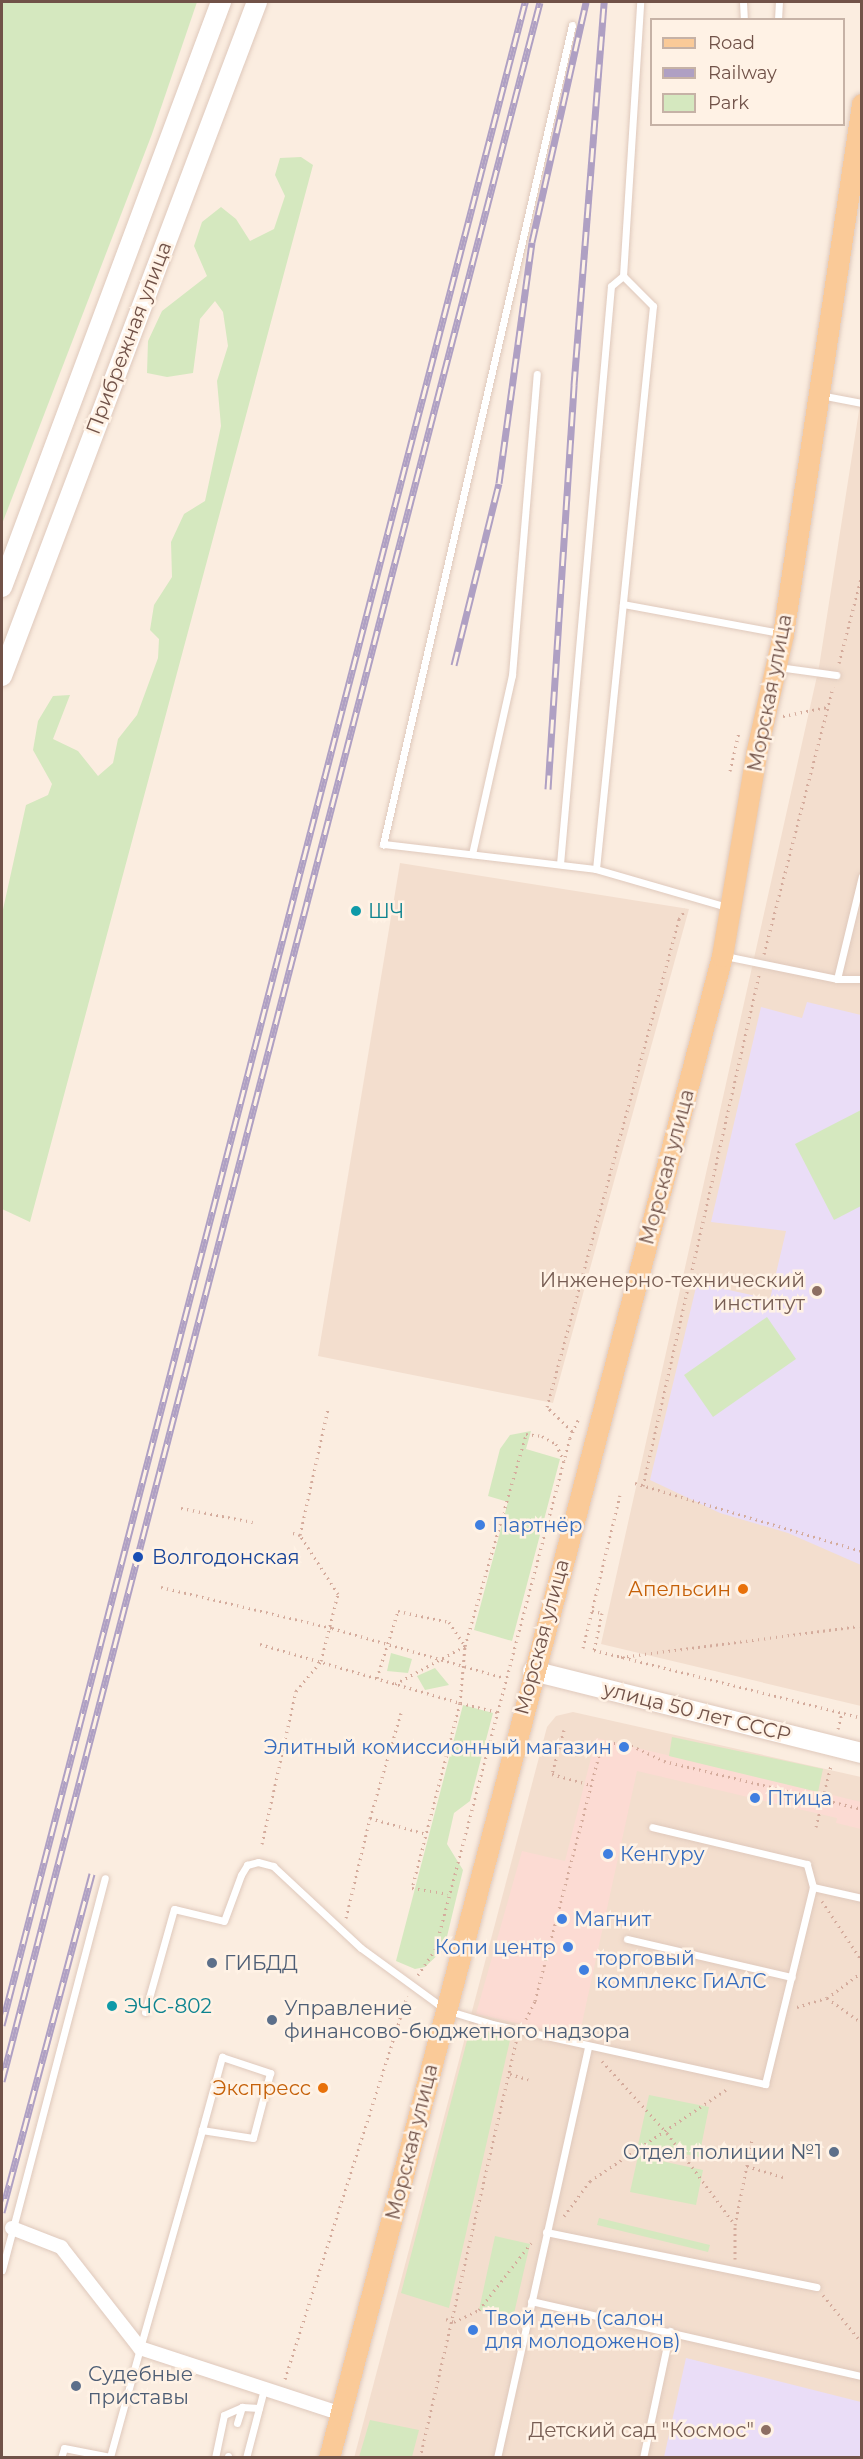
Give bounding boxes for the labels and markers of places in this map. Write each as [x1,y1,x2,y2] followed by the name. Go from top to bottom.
[368,899,404,923] place label: ШЧ
[349,904,363,918] marker: ШЧ
[540,1268,805,1315] place label: Инженерно-технический институт
[810,1284,824,1298] marker: Инженерно-технический институт
[492,1513,583,1537] place label: Партнёр
[473,1518,487,1532] marker: Партнёр
[152,1545,300,1569] place label: Волгодонская
[129,1548,147,1566] marker: Волгодонская
[628,1577,731,1601] place label: Апельсин
[736,1582,750,1596] marker: Апельсин
[264,1735,612,1759] place label: Элитный комиссионный магазин
[617,1740,631,1754] marker: Элитный комиссионный магазин
[767,1786,832,1810] place label: Птица
[748,1791,762,1805] marker: Птица
[620,1842,705,1866] place label: Кенгуру
[601,1847,615,1861] marker: Кенгуру
[574,1907,651,1931] place label: Магнит
[555,1912,569,1926] marker: Магнит
[435,1935,556,1959] place label: Копи центр
[561,1940,575,1954] marker: Копи центр
[596,1946,767,1993] place label: торговый комплекс ГиАлС
[224,1951,298,1975] place label: ГИБДД
[205,1956,219,1970] marker: ГИБДД
[577,1963,591,1977] marker: торговый комплекс ГиАлС
[124,1994,212,2018] place label: ЭЧС-802
[284,1996,630,2043] place label: Управление финансово-бюджетного надзора
[105,1999,119,2013] marker: ЭЧС-802
[265,2013,279,2027] marker: Управление финансово-бюджетного надзора
[212,2076,311,2100] place label: Экспресс
[316,2081,330,2095] marker: Экспресс
[623,2140,822,2164] place label: Отдел полиции №1
[827,2145,841,2159] marker: Отдел полиции №1
[485,2306,681,2353] place label: Твой день (салон для молодоженов)
[466,2323,480,2337] marker: Твой день (салон для молодоженов)
[88,2362,193,2409] place label: Судебные приставы
[69,2379,83,2393] marker: Судебные приставы
[529,2418,754,2442] place label: Детский сад "Космос"
[759,2423,773,2437] marker: Детский сад "Космос"

